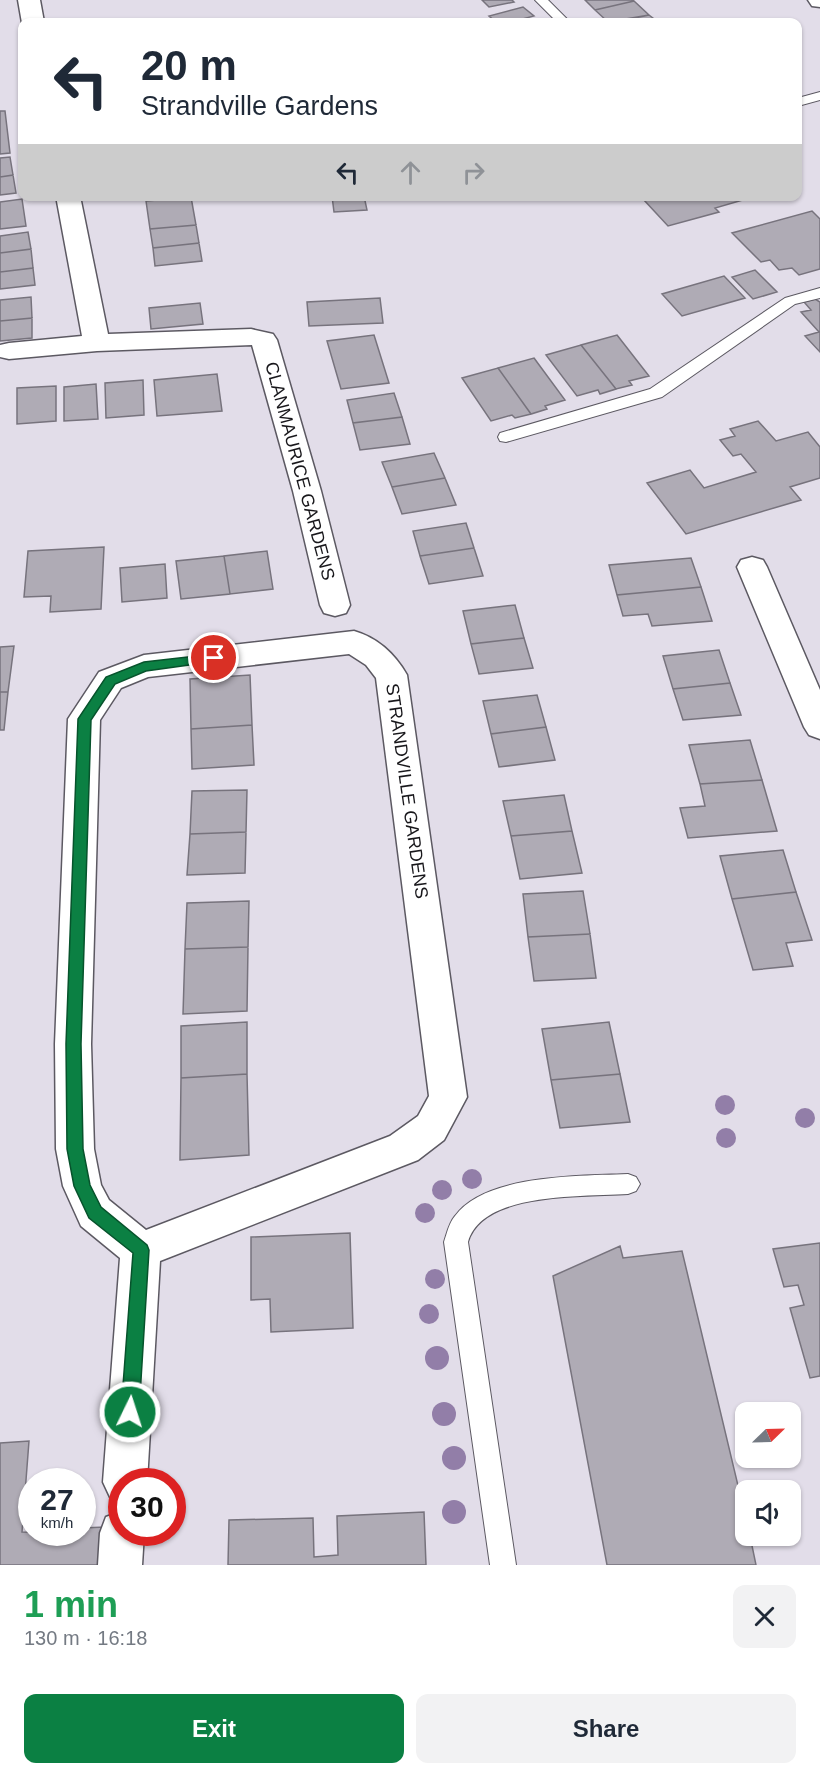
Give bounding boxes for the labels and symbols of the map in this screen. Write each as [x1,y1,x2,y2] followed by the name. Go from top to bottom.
[261,360,339,582] street label: CLANMAURICE GARDENS
[188,632,239,683] pin
[382,682,432,900] street label: STRANDVILLE GARDENS
[98,1380,162,1444] position arrow
[735,1402,801,1468] north arrow
[108,1468,186,1546] speed limit sign: 30

